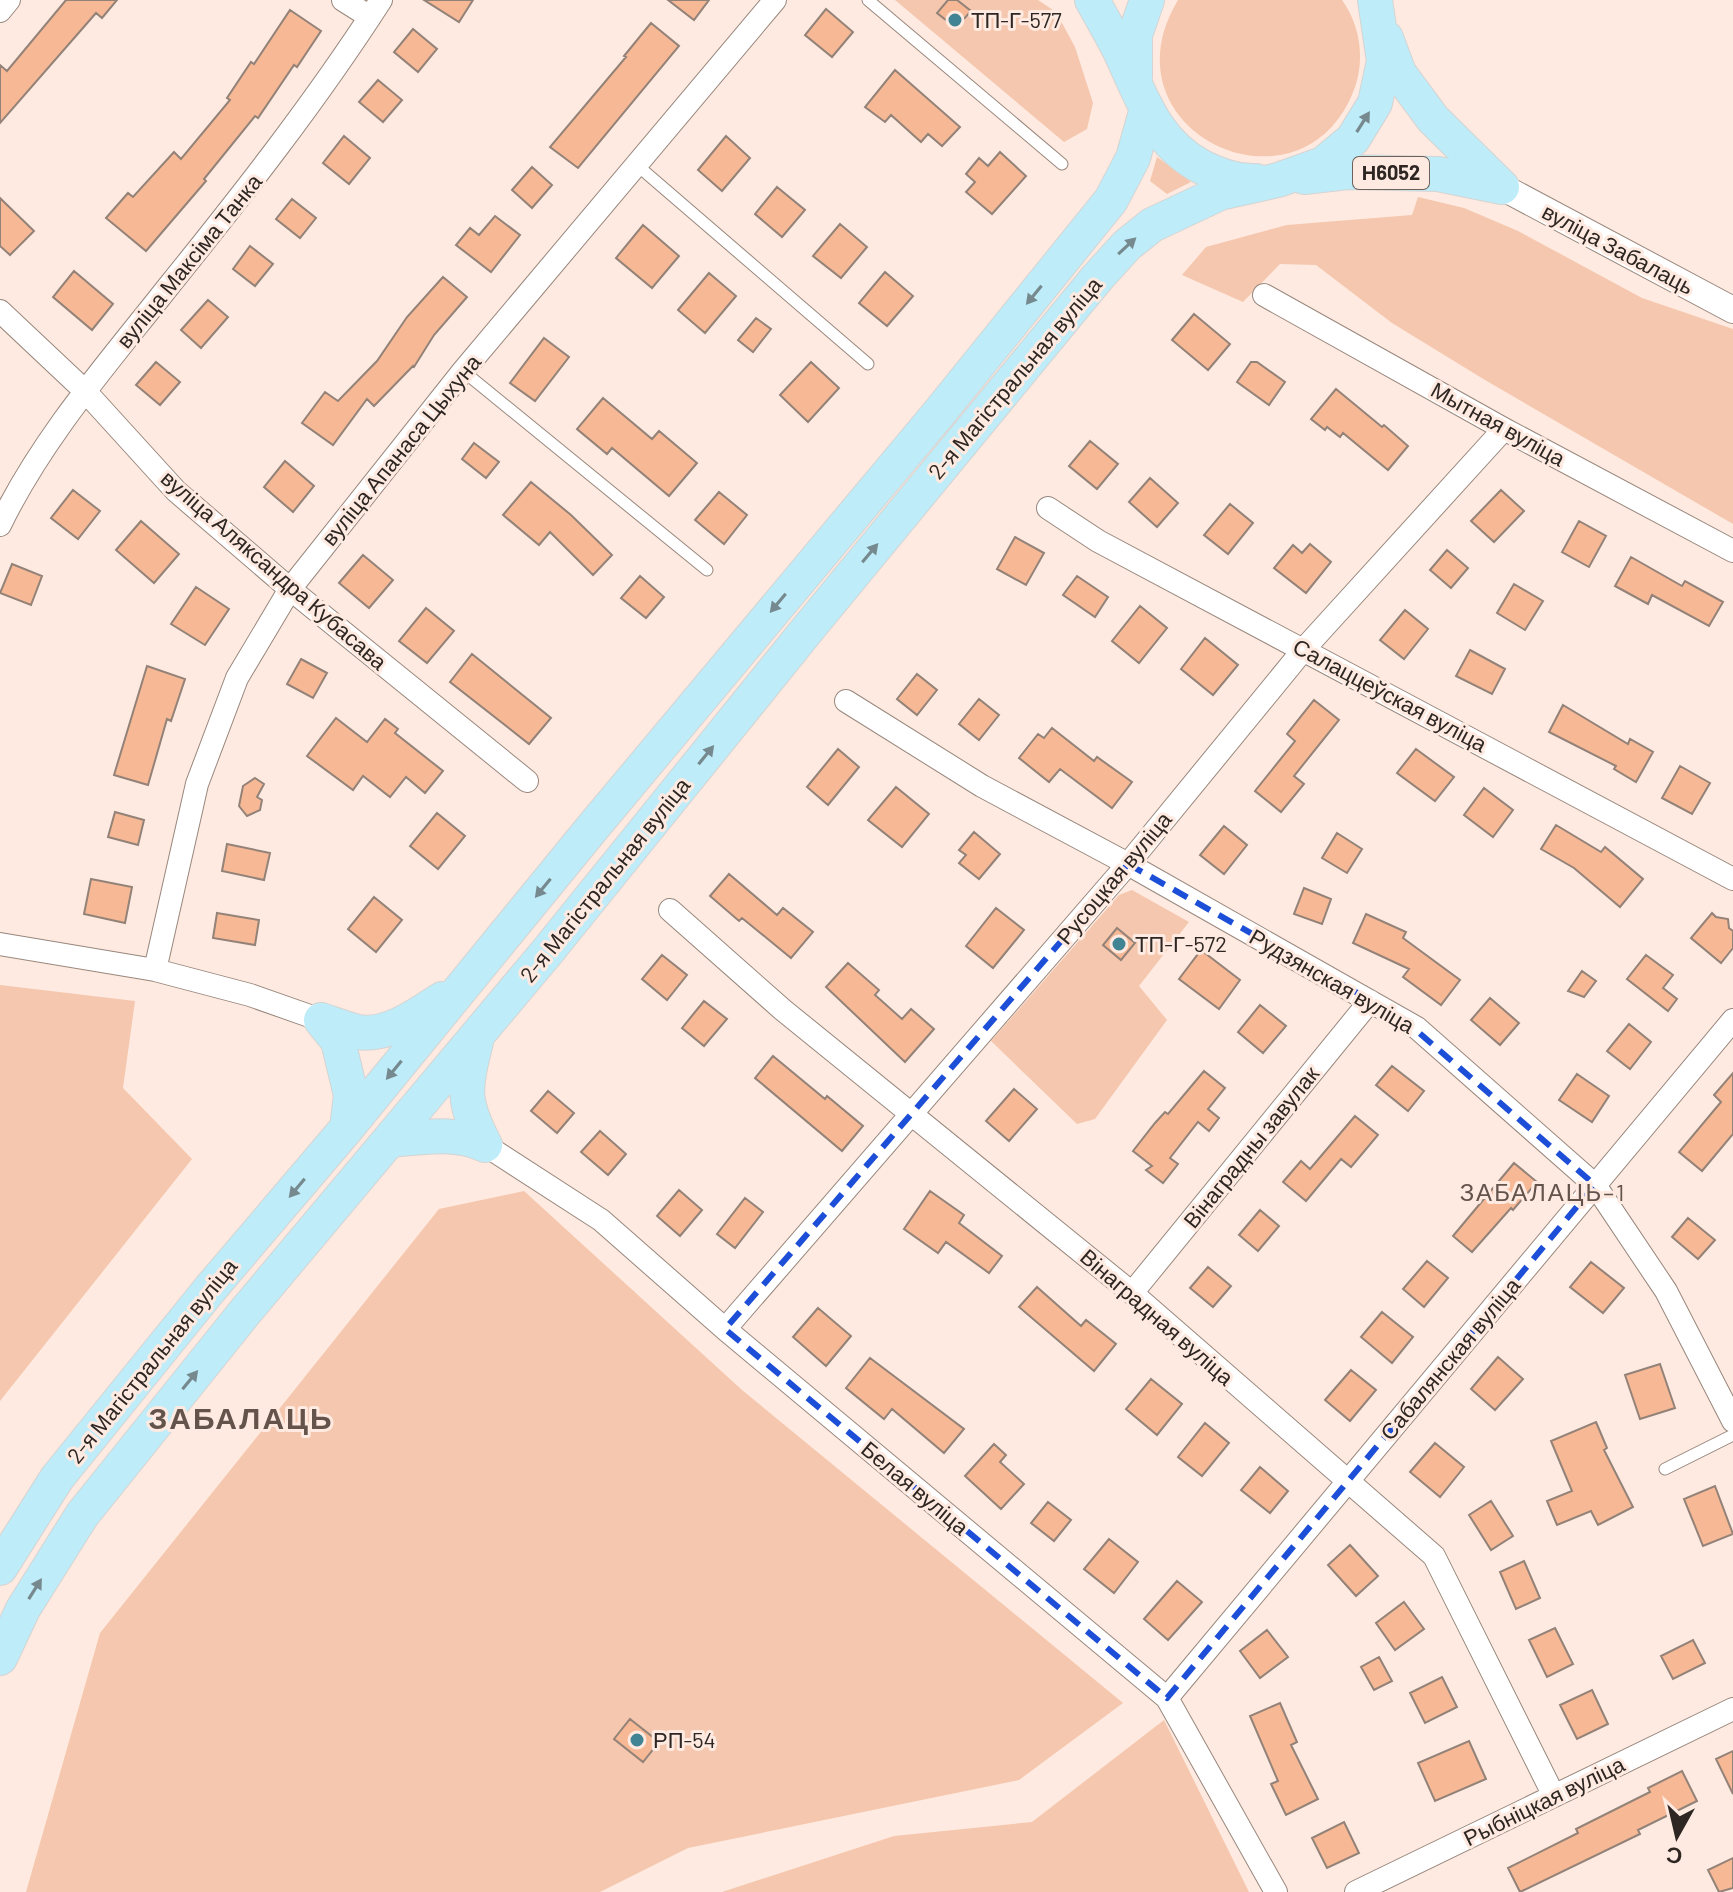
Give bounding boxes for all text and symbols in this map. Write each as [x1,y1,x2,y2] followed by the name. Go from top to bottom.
[971,6,1062,32] place label: ТП-Г-577
[946,11,964,29] marker: ТП-Г-577
[1356,111,1370,133] one-way arrow
[1353,157,1429,189] road number: Н6052
[110,168,268,353] street label: вуліца Максіма Танка
[1538,197,1699,300] street label: вуліца Забалаць
[1117,238,1136,256] one-way arrow
[922,271,1108,484] street label: 2-я Магістральная вуліца
[1026,285,1042,305] one-way arrow
[315,348,486,551] street label: вуліца Апанаса Цыхуна
[1426,376,1571,472] street label: Мытная вуліца
[156,464,393,676] street label: вуліца Аляксандра Кубасава
[861,543,878,563] one-way arrow
[770,593,787,613] one-way arrow
[1289,632,1492,757] street label: Салаццеўская вуліца
[697,745,714,765] one-way arrow
[514,771,696,987] street label: 2-я Магістральная вуліца
[1050,805,1177,949] street label: Русоцкая вуліца
[535,877,552,898] one-way arrow
[1245,922,1420,1039] street label: Рудзянская вуліца
[1135,930,1227,956] place label: ТП-Г-572
[1110,935,1128,953] marker: ТП-Г-572
[387,1060,403,1080] one-way arrow
[1177,1060,1324,1233] street label: Вінаградны завулак
[289,1177,306,1197] one-way arrow
[1460,1177,1626,1206] district label: ЗАБАЛАЦЬ–1
[1075,1243,1240,1391] street label: Вінаградная вуліца
[61,1252,243,1468] street label: 2-я Магістральная вуліца
[1374,1271,1526,1445] street label: Сабалянская вуліца
[181,1370,198,1390] one-way arrow
[148,1399,334,1435] district label: ЗАБАЛАЦЬ
[856,1435,975,1541] street label: Белая вуліца
[28,1578,42,1600] one-way arrow
[653,1726,716,1752] place label: РП-54
[628,1731,646,1749] marker: РП-54
[1459,1750,1629,1851] street label: Рыбніцкая вуліца
[1637,1796,1717,1876] north arrow
[1664,1843,1684,1871] text: С

